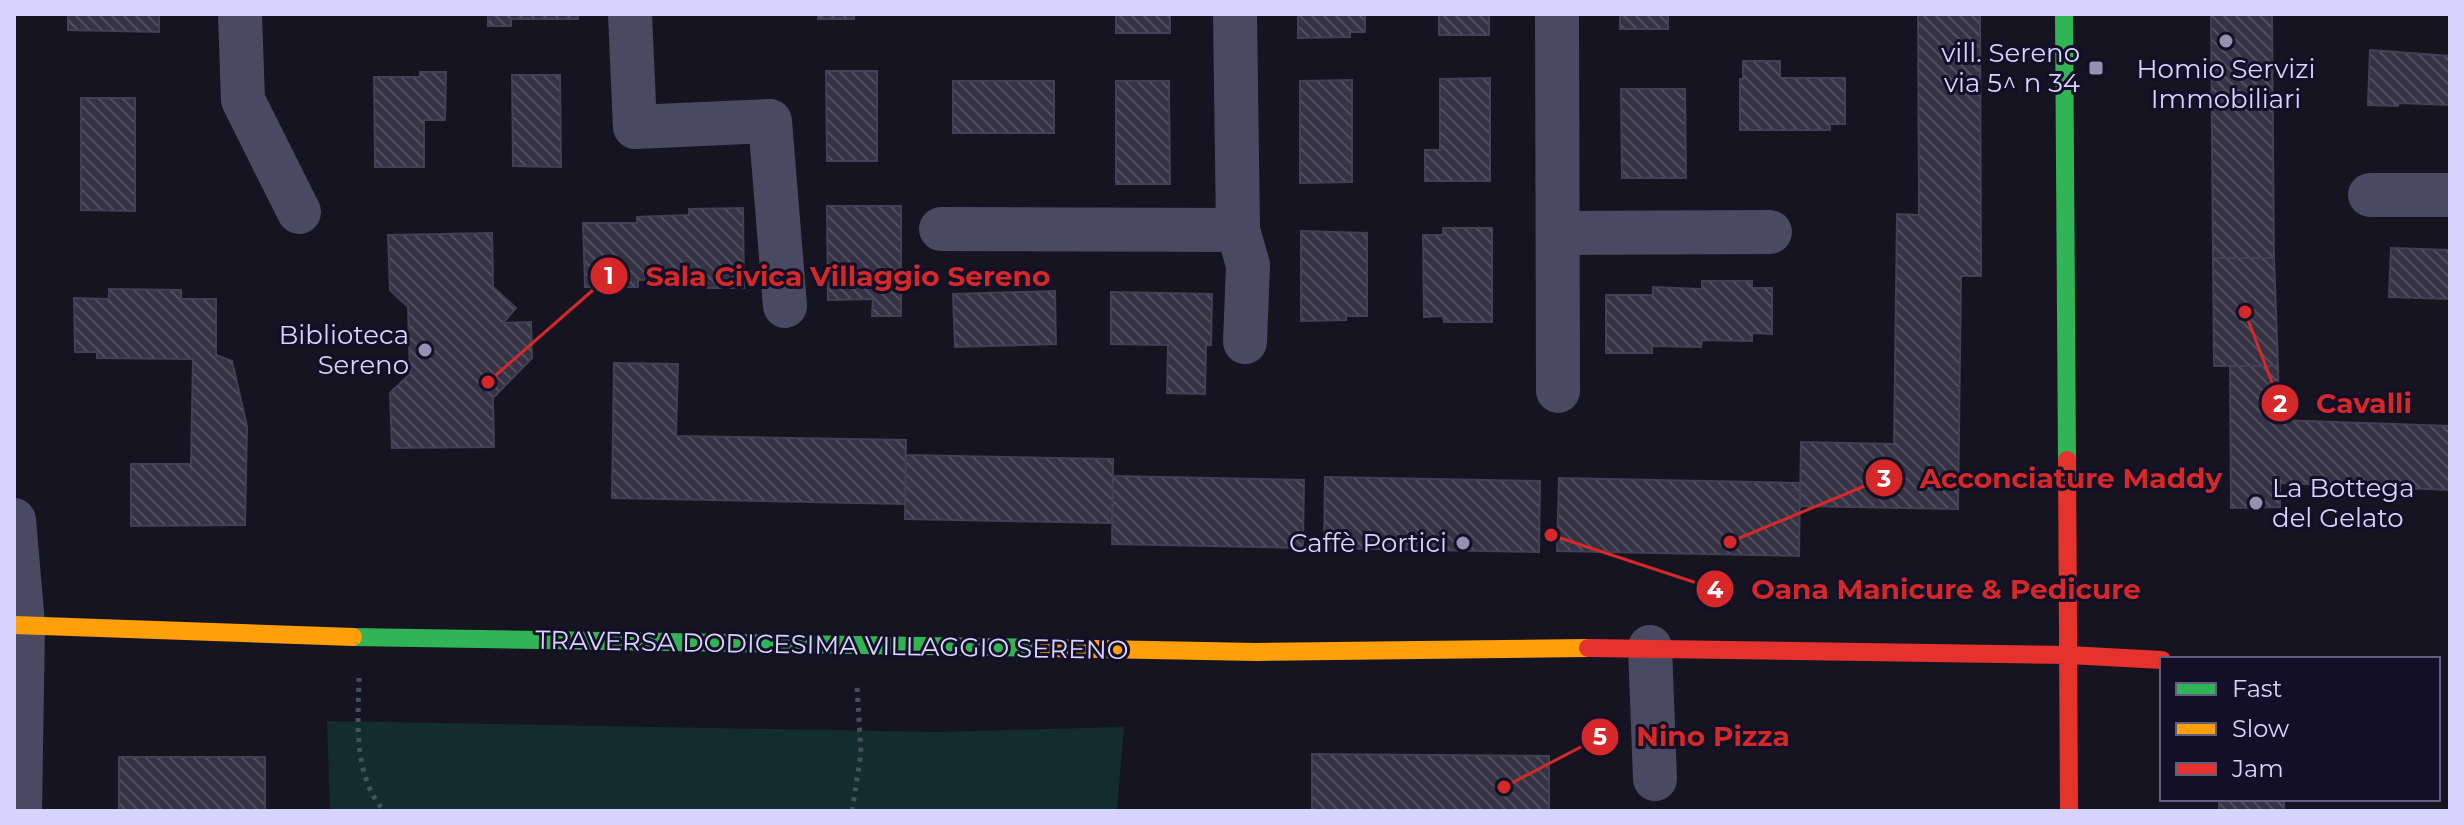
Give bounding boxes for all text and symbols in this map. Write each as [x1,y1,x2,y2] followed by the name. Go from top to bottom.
[2217,32,2235,50] marker: Homio Servizi Immobiliari
[1941,37,2080,99] place label: vill. Sereno via 5^ n 34
[2136,53,2316,115] place label: Homio Servizi Immobiliari
[2087,59,2105,77] marker: vill. Sereno via 5^ n 34
[589,250,1066,302] callout: Sala Civica Villaggio Sereno
[646,259,1050,293] text: Sala Civica Villaggio Sereno
[604,261,614,290] text: 1
[279,319,409,381] place label: Biblioteca Sereno
[416,341,434,359] marker: Biblioteca Sereno
[2260,377,2428,429] callout: Cavalli
[2316,386,2412,420] text: Cavalli
[2273,389,2287,418] text: 2
[1864,452,2239,504] callout: Acconciature Maddy
[1919,461,2222,495] text: Acconciature Maddy
[1876,464,1891,493] text: 3
[2272,472,2415,534] place label: La Bottega del Gelato
[2247,494,2265,512] marker: La Bottega del Gelato
[1289,527,1447,559] place label: Caffè Portici
[1454,534,1472,552] marker: Caffè Portici
[1695,563,2157,615] callout: Oana Manicure & Pedicure
[1751,572,2141,606] text: Oana Manicure & Pedicure
[1707,575,1724,604] text: 4
[535,624,1129,666] street label: TRAVERSA DODICESIMA VILLAGGIO SERENO
[2160,657,2440,801] legend
[2232,674,2283,703] text: Fast
[1580,711,1805,763] callout: Nino Pizza
[2232,714,2289,743] text: Slow
[1636,719,1790,753] text: Nino Pizza
[1593,722,1607,751] text: 5
[2231,754,2284,783] text: Jam

